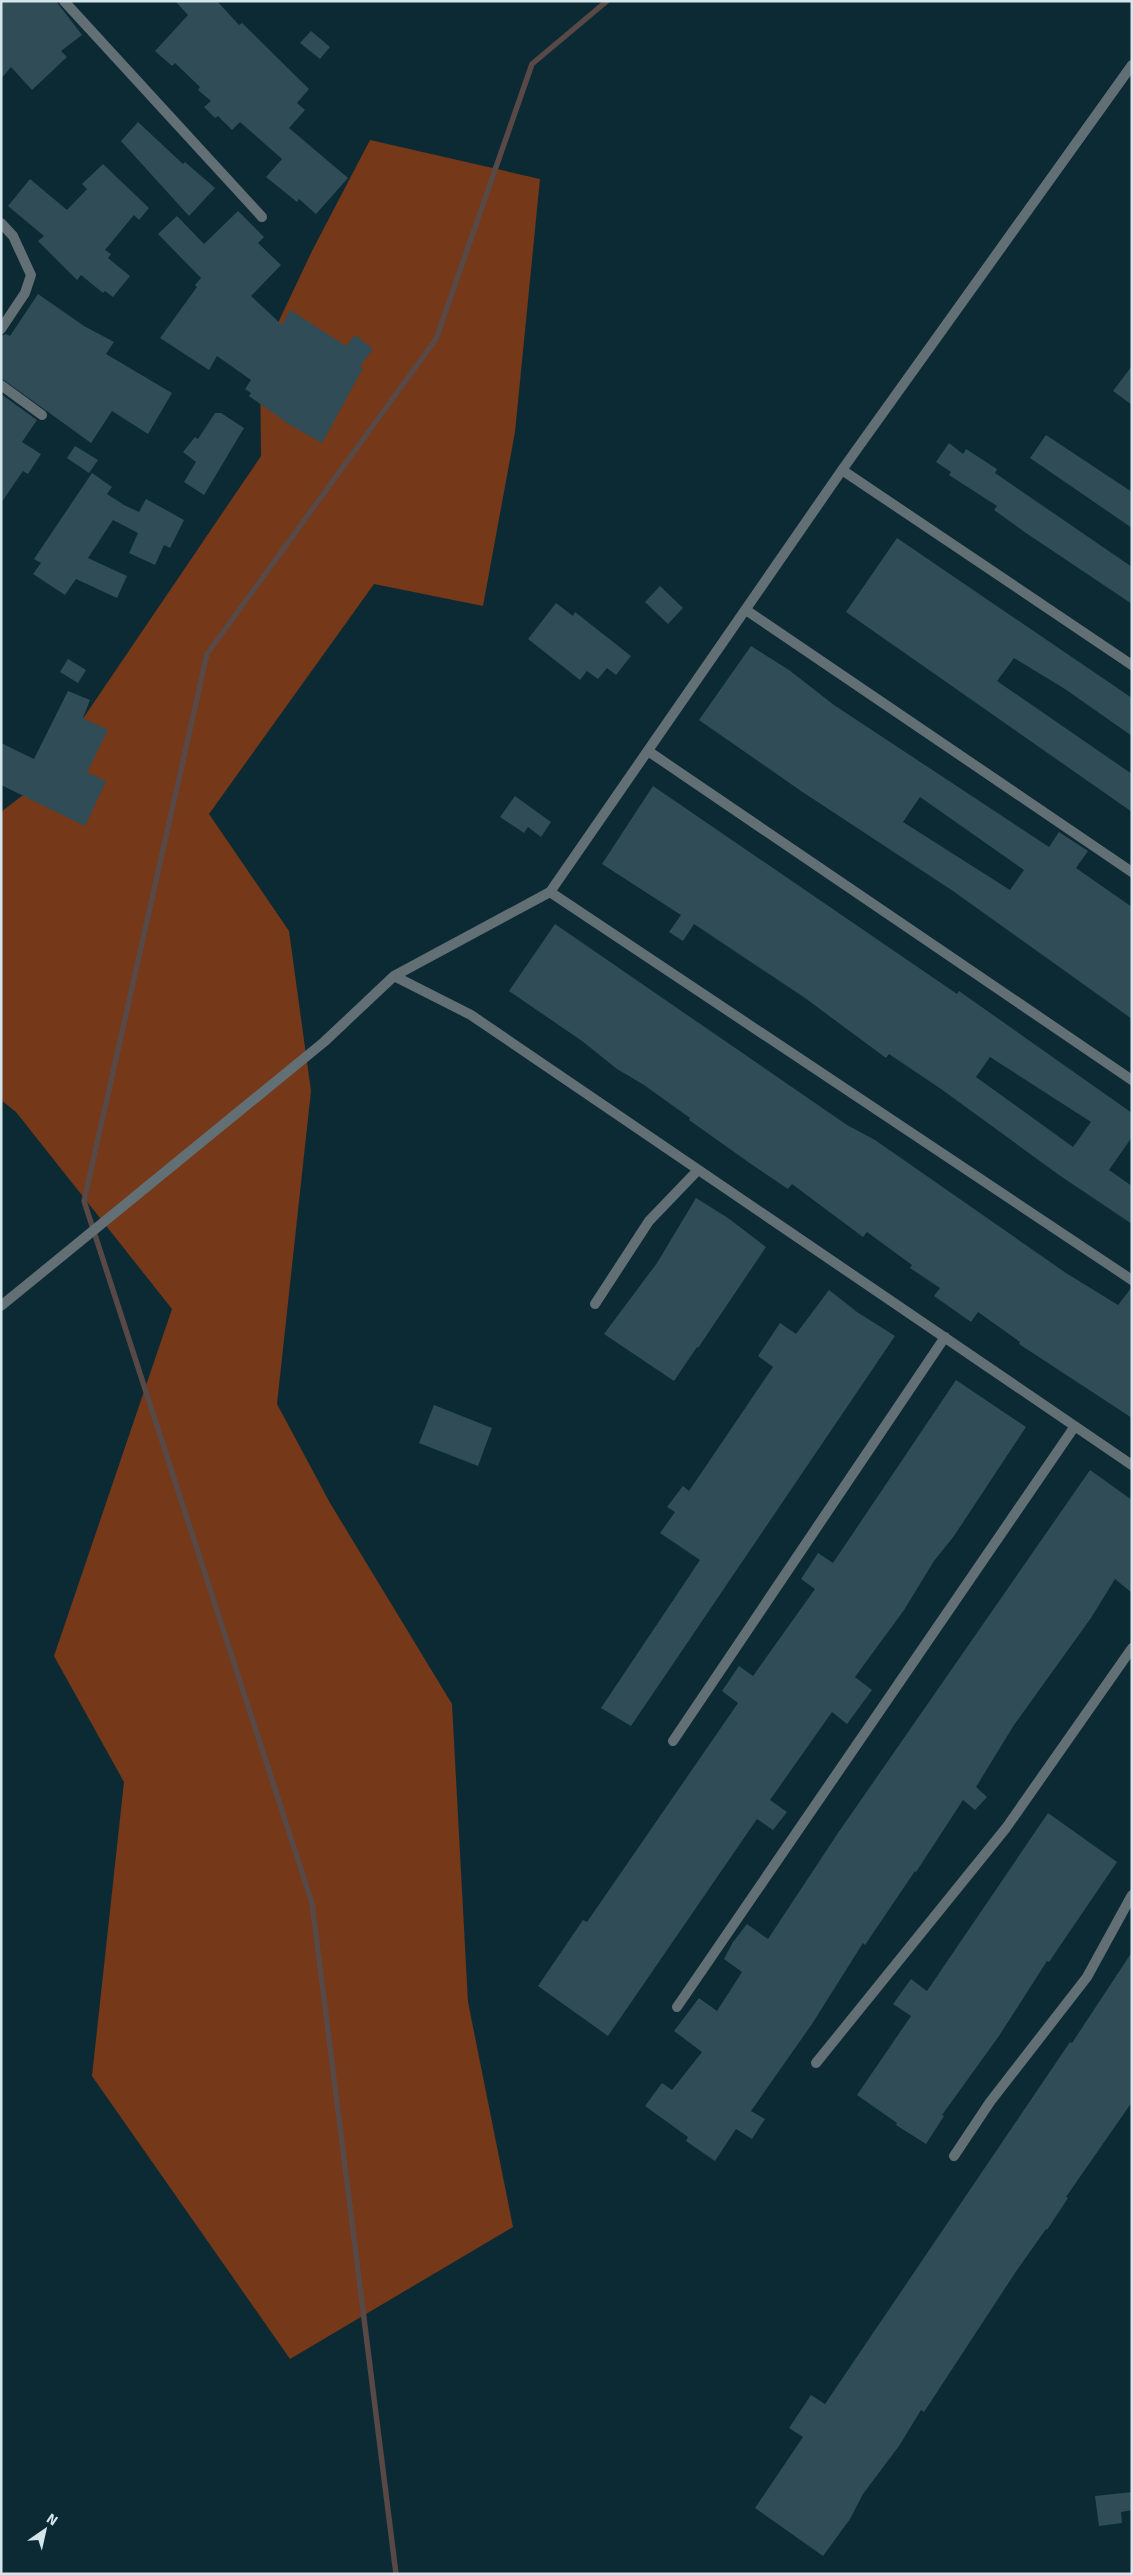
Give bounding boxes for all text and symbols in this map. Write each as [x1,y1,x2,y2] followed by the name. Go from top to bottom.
[20,2505,70,2555] north arrow
[43,2510,61,2529] text: N

